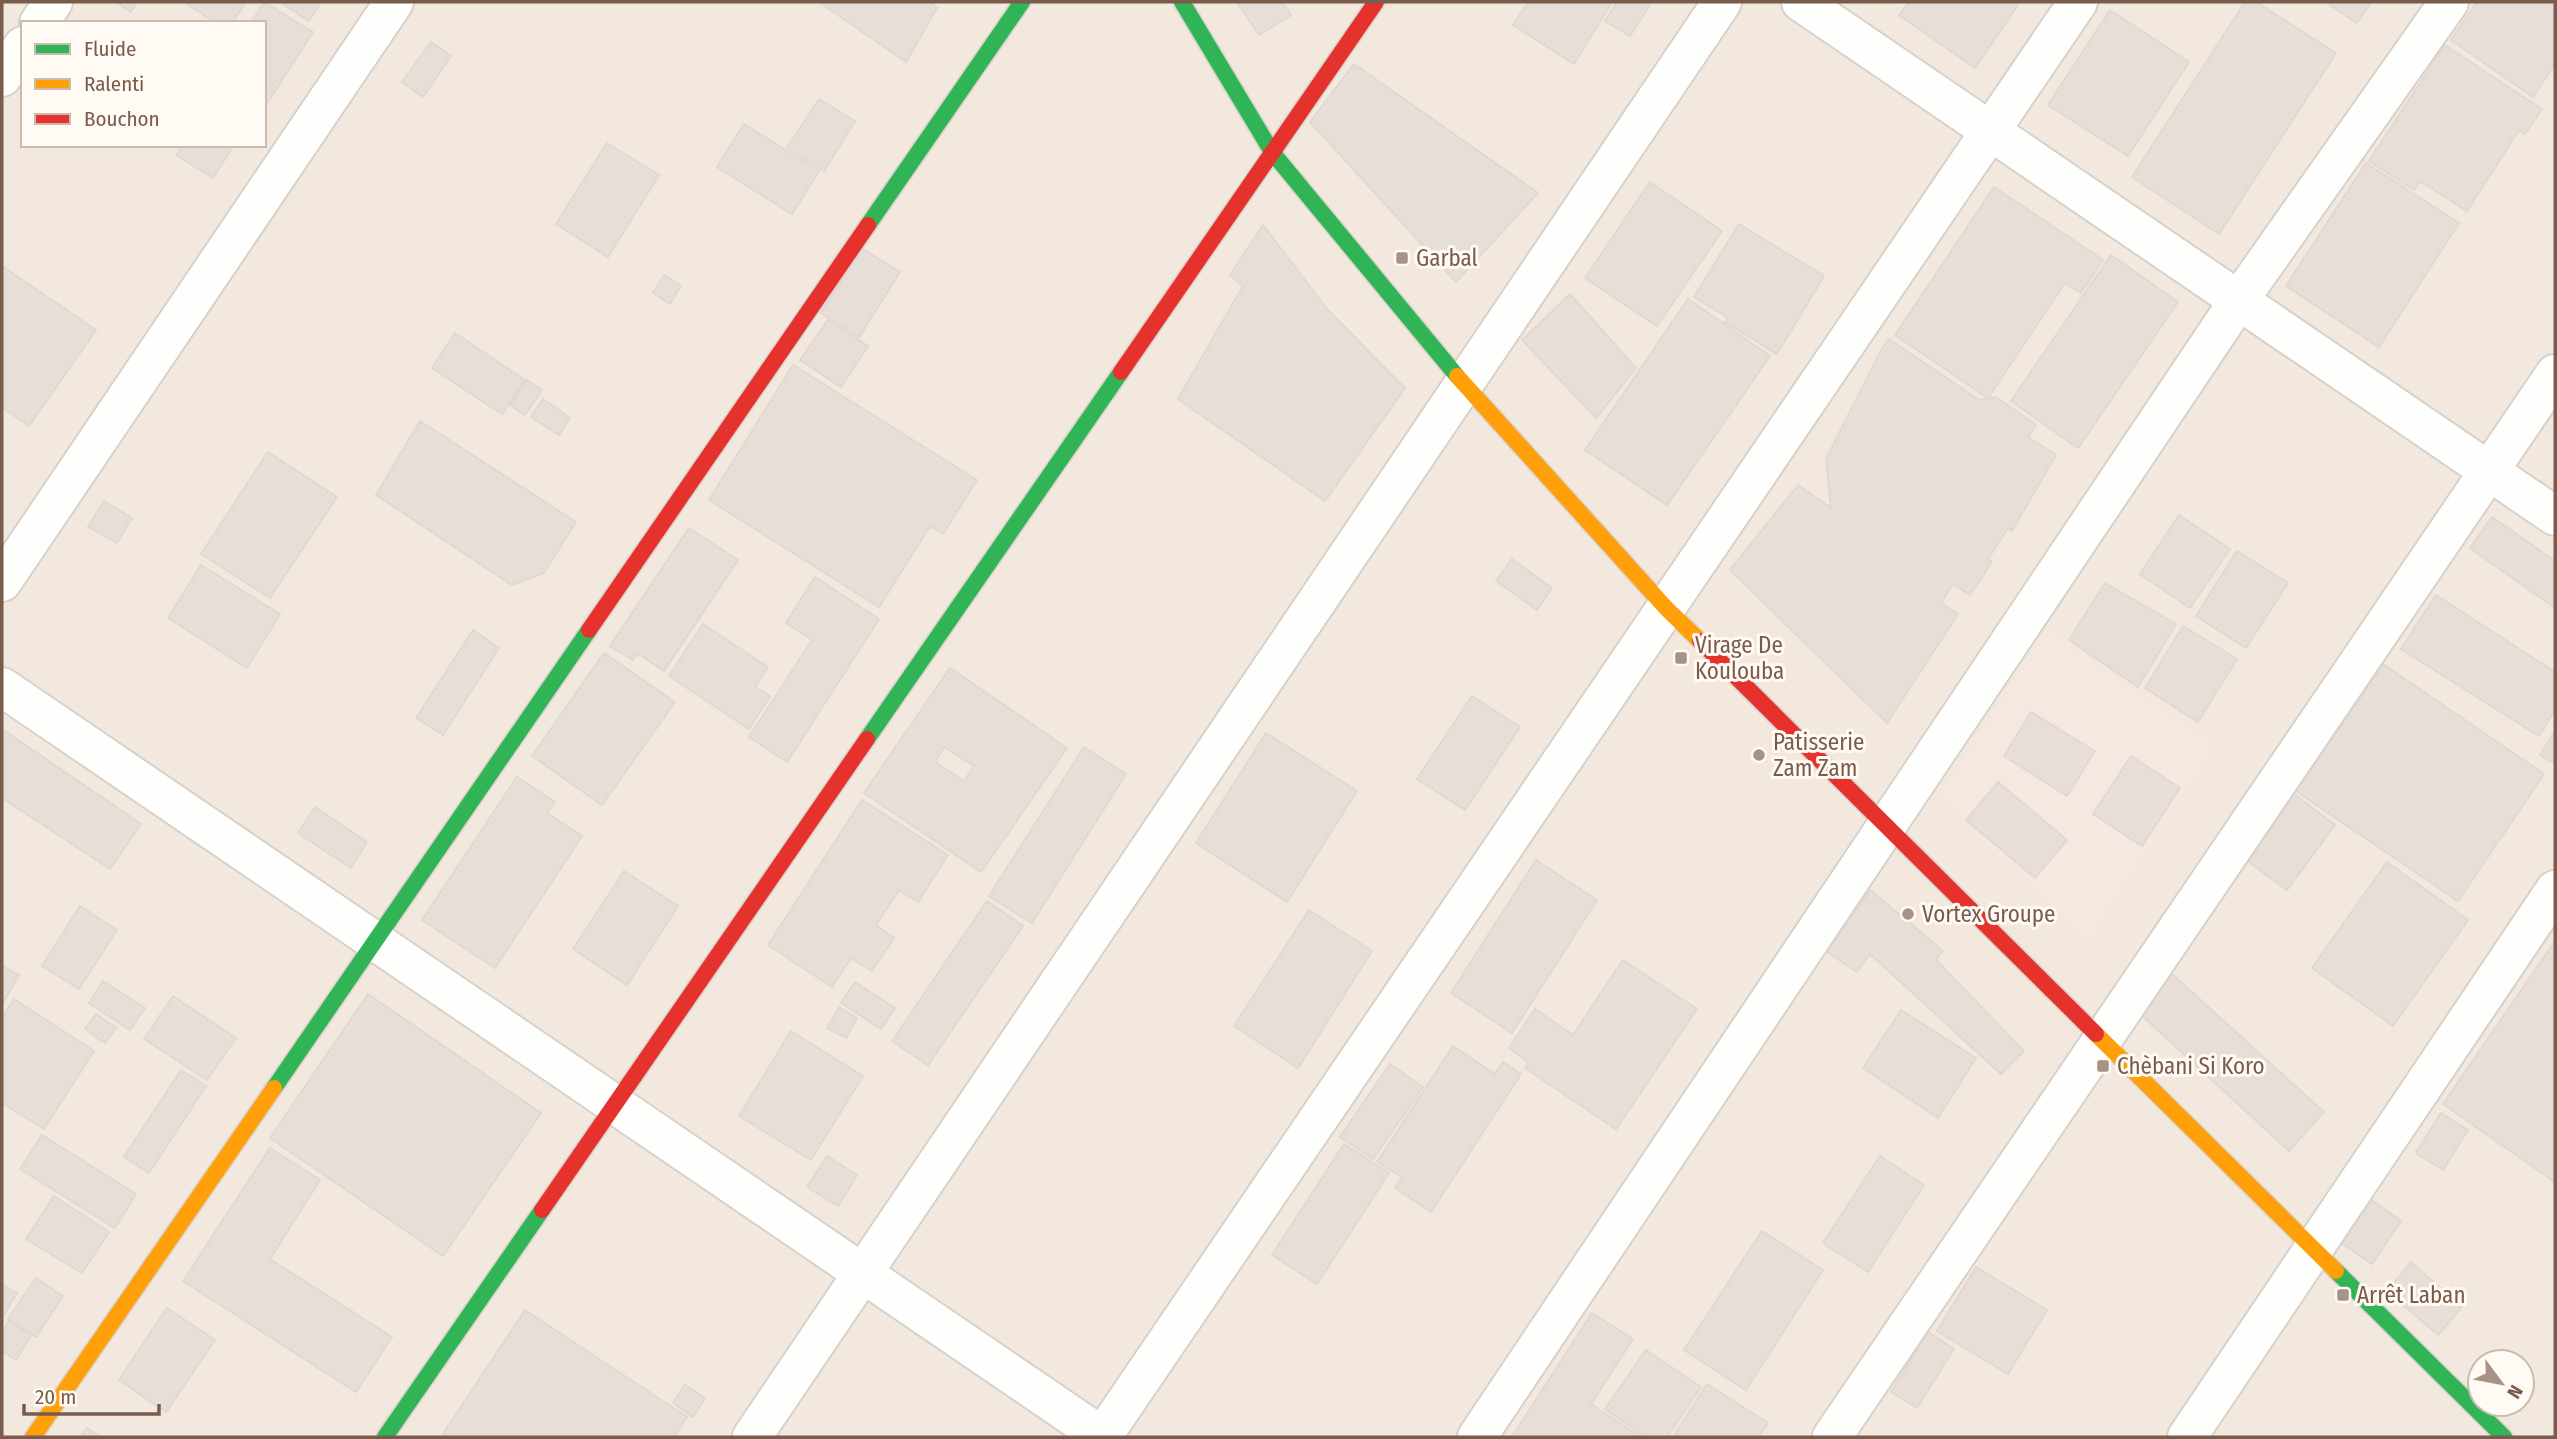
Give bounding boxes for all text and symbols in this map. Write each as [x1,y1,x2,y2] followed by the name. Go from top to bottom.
[21,21,266,147] legend
[84,36,136,62] text: Fluide
[84,71,144,97] text: Ralenti
[84,106,160,132] text: Bouchon
[1416,244,1478,272] place label: Garbal
[1394,250,1410,266] marker: Garbal
[1695,631,1784,685] place label: Virage De Koulouba
[1673,650,1689,666] marker: Virage De Koulouba
[1773,728,1864,782] place label: Patisserie Zam Zam
[1751,747,1767,763] marker: Patisserie Zam Zam
[1922,900,2055,928] place label: Vortex Groupe
[1900,906,1916,922] marker: Vortex Groupe
[2117,1052,2265,1080] place label: Chèbani Si Koro
[2095,1058,2111,1074] marker: Chèbani Si Koro
[2357,1281,2466,1309] place label: Arrêt Laban
[2335,1287,2351,1303] marker: Arrêt Laban
[2466,1348,2536,1418] north arrow
[24,1372,159,1416] scale bar
[2502,1381,2528,1403] text: N
[35,1384,76,1410] text: 20 m

